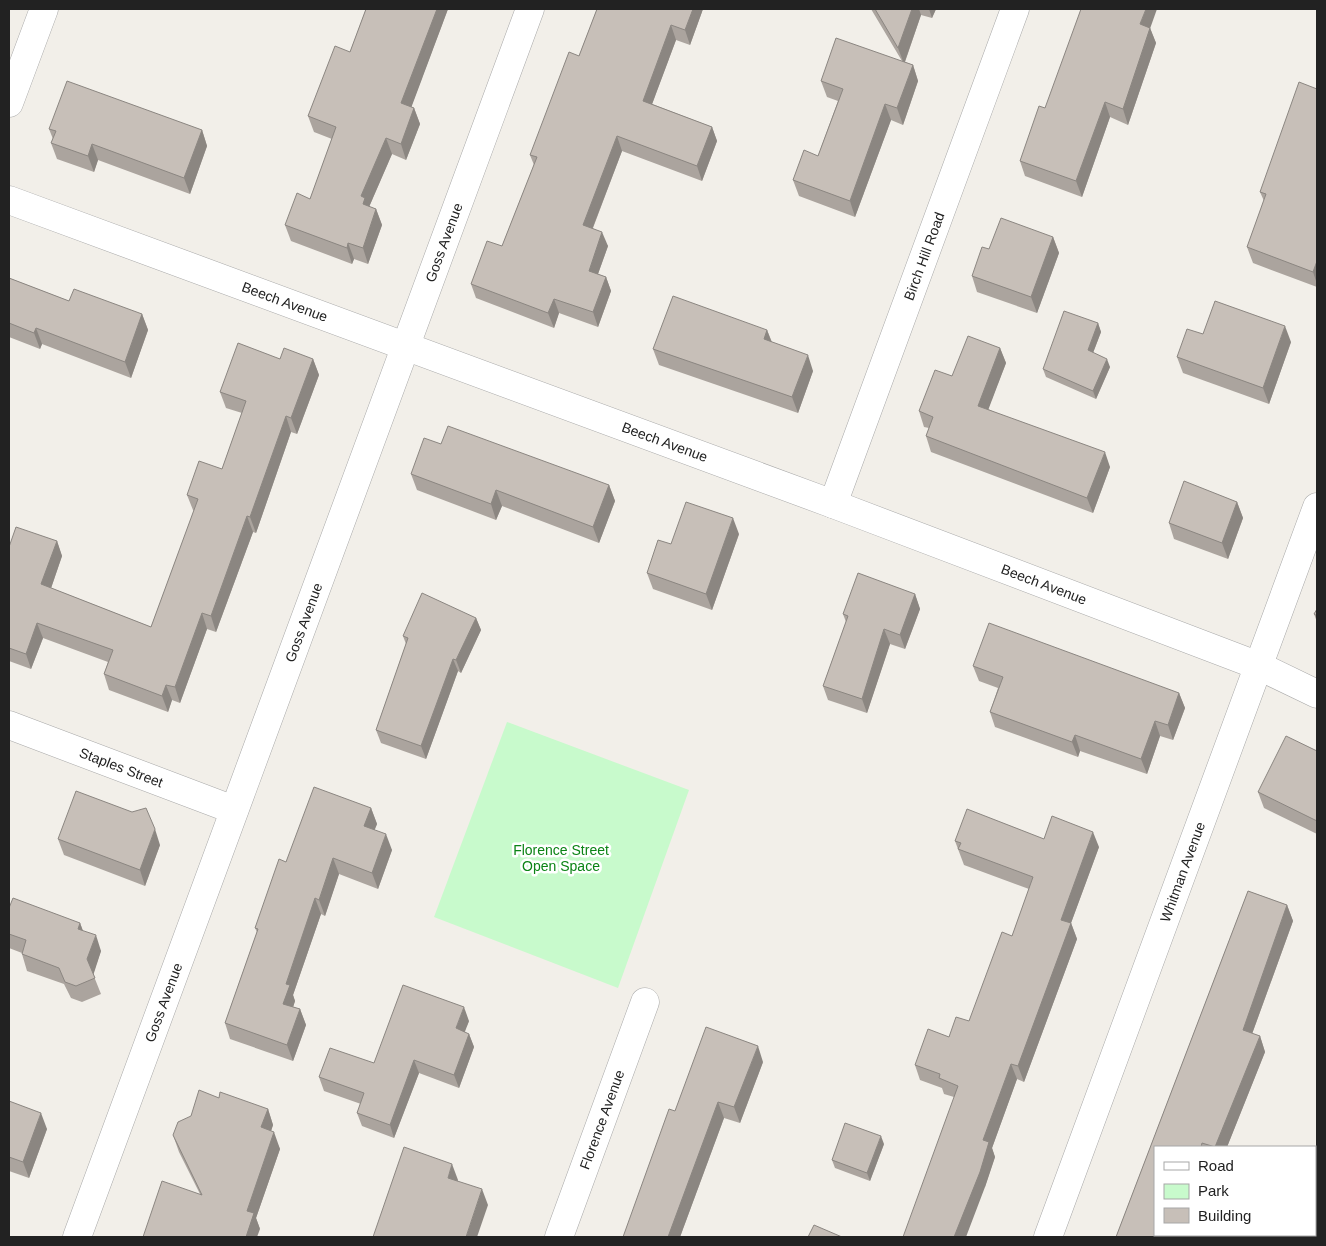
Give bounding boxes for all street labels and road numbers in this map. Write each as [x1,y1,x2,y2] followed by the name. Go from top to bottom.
[422,201,466,284] street label: Goss Avenue
[901,210,948,302] street label: Birch Hill Road
[240,279,330,325] street label: Beech Avenue
[620,419,710,465] street label: Beech Avenue
[999,561,1089,608] street label: Beech Avenue
[282,581,326,664] street label: Goss Avenue
[77,744,165,790] street label: Staples Street
[1157,819,1208,924] street label: Whitman Avenue
[142,961,185,1044] street label: Goss Avenue
[576,1067,628,1172] street label: Florence Avenue

